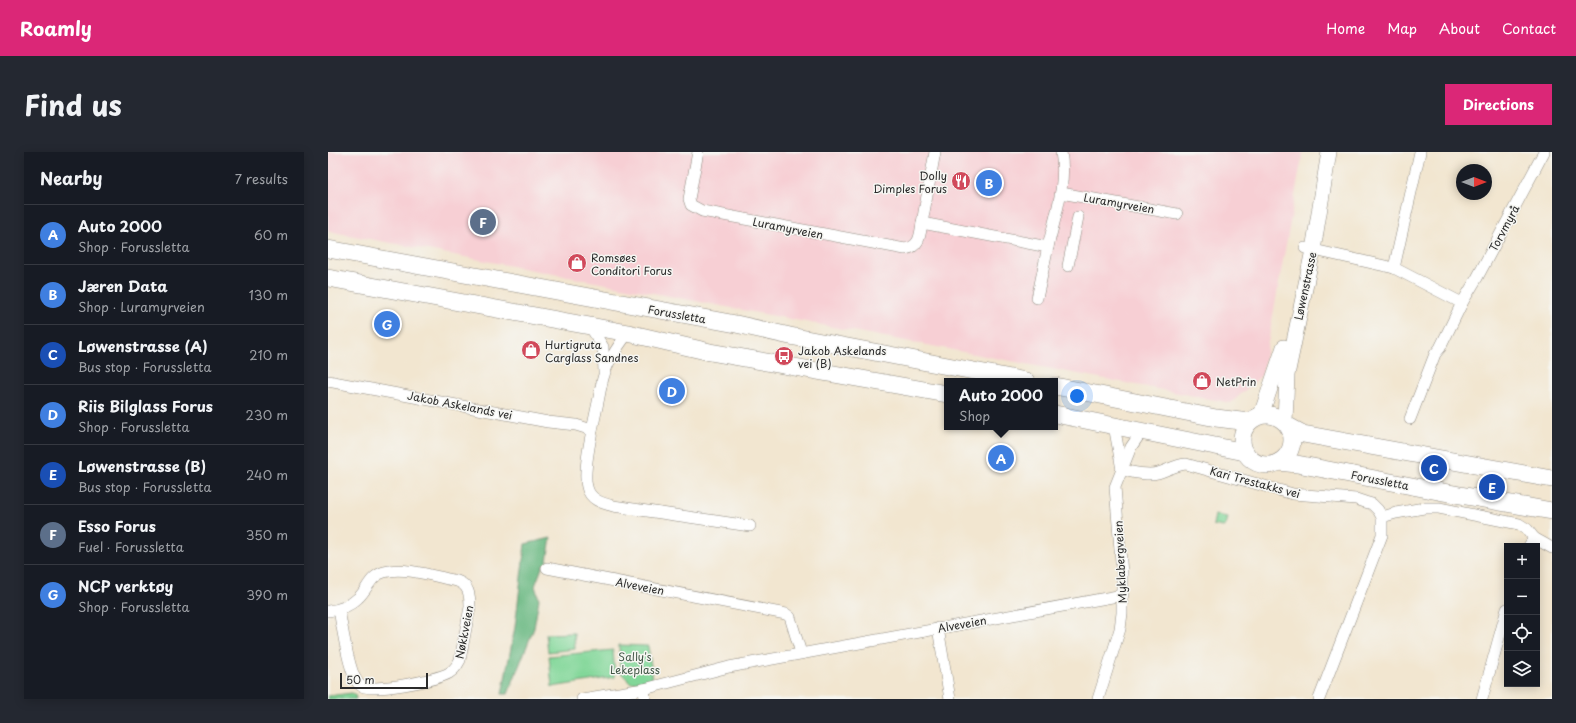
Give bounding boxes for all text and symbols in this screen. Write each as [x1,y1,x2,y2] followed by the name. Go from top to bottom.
[20,14,92,42] text: Roamly
[1326,18,1365,39] text: Home
[1387,18,1417,39] text: Map
[1439,18,1480,39] text: About
[1502,18,1556,39] text: Contact
[24,83,122,126] text: Find us
[1445,84,1552,125] button: Directions
[1456,164,1492,200] north arrow
[40,165,102,191] text: Nearby
[873,167,947,197] place label: Dolly Dimples Forus
[976,168,1002,198] pin: B
[235,169,288,188] text: 7 results
[950,170,972,192] restaurant icon: Dolly Dimples Forus
[1082,188,1156,218] street label: Luramyrveien
[1485,201,1524,254] street label: Torvmyrå
[470,207,496,237] pin: F
[751,213,825,243] street label: Luramyrveien
[78,214,162,237] text: Auto 2000
[48,225,58,244] text: A
[254,225,288,244] text: 60 m
[78,237,190,256] text: Shop · Forussletta
[591,249,672,279] place label: Romsøes Conditori Forus
[1289,250,1321,322] street label: Løwenstrasse
[566,252,588,274] shop icon: Romsøes Conditori Forus
[78,274,168,297] text: Jæren Data
[49,285,57,304] text: B
[249,285,288,304] text: 130 m
[78,297,205,316] text: Shop · Luramyrveien
[647,301,708,327] street label: Forussletta
[374,309,400,339] pin: G
[78,334,208,357] text: Løwenstrasse (A)
[545,336,639,366] place label: Hurtigruta Carglass Sandnes
[520,339,542,361] shop icon: Hurtigruta Carglass Sandnes
[798,342,886,372] place label: Jakob Askelands vei (B)
[48,345,58,364] text: C
[249,345,288,364] text: 210 m
[773,345,795,367] bus stop icon: Jakob Askelands vei (B)
[78,357,211,376] text: Bus stop · Forussletta
[1191,370,1213,392] shop icon: NetPrin
[1216,373,1256,390] place label: NetPrin
[659,376,685,406] pin: D
[944,378,1058,430] popup
[959,383,1043,406] text: Auto 2000
[406,386,514,424] street label: Jakob Askelands vei
[1067,386,1087,406] your location
[78,394,213,417] text: Riis Bilglass Forus
[48,405,58,424] text: D
[246,405,288,424] text: 230 m
[959,406,990,425] text: Shop
[78,417,190,436] text: Shop · Forussletta
[988,443,1014,473] pin: A
[1421,453,1447,483] pin: C
[78,454,206,477] text: Løwenstrasse (B)
[1208,462,1302,502] street label: Kari Trestakks vei
[49,465,57,484] text: E
[246,465,288,484] text: 240 m
[1350,466,1411,494] street label: Forussletta
[1479,472,1505,502] pin: E
[78,477,211,496] text: Bus stop · Forussletta
[78,514,156,537] text: Esso Forus
[1109,520,1131,604] street label: Myklabergveien
[49,525,57,544] text: F
[246,525,288,544] text: 350 m
[78,537,184,556] text: Fuel · Forussletta
[1504,543,1540,687] map controls
[1504,543,1540,579] button: +
[614,573,666,599] street label: Alveveien
[78,574,173,597] text: NCP verktøy
[1504,579,1540,615] button: −
[48,585,58,604] text: G
[246,585,288,604] text: 390 m
[78,597,190,616] text: Shop · Forussletta
[450,604,478,660] street label: Nøkkveien
[936,611,988,637] street label: Alveveien
[1504,615,1540,651] button: locate
[610,648,660,678] park label: Sally's Lekeplass
[1504,651,1540,687] button: layers
[340,671,428,690] scale bar
[346,671,375,688] text: 50 m

